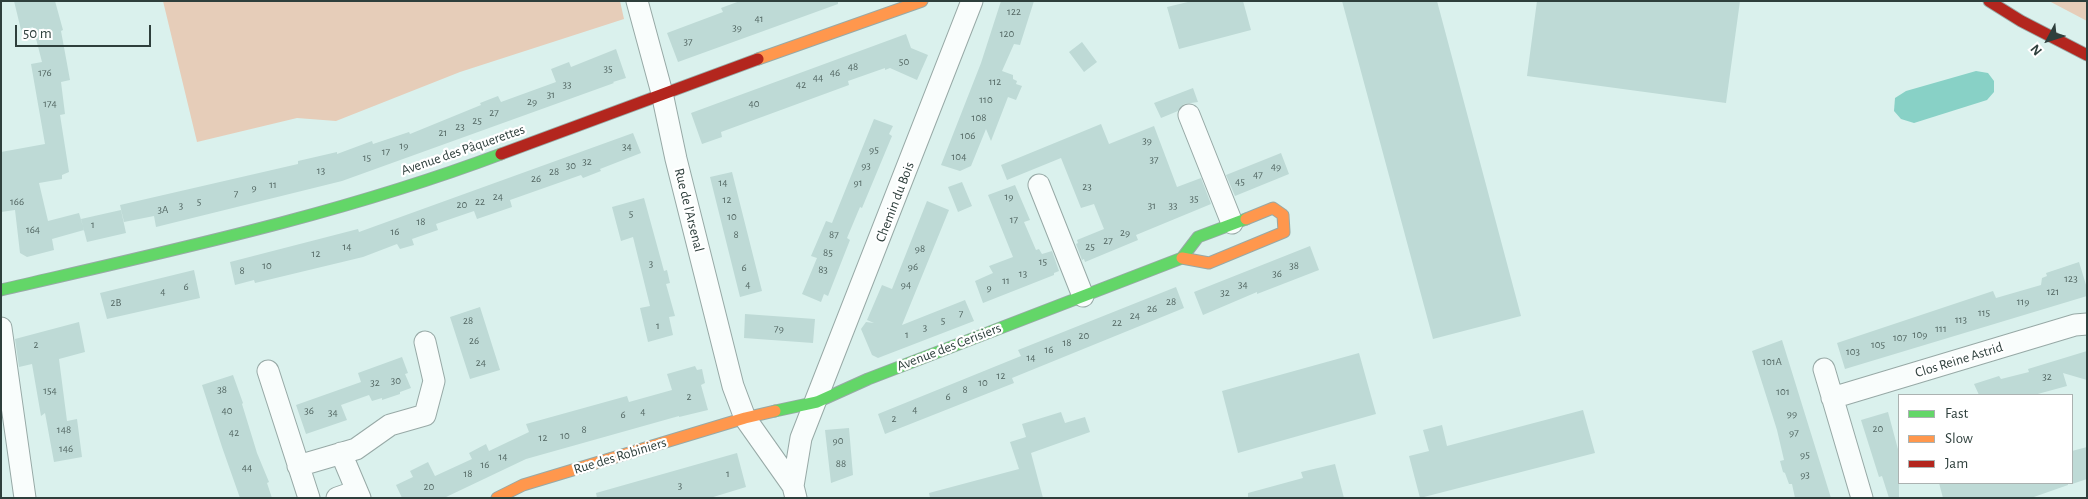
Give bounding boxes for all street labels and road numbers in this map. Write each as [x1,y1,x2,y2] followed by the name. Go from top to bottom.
[399,121,527,179] street label: Avenue des Pâquerettes
[872,159,918,245] street label: Chemin du Bois
[670,166,708,254] street label: Rue de l'Arsenal
[894,319,1004,375] street label: Avenue des Cerisiers
[1913,339,2005,381] street label: Clos Reine Astrid
[572,434,668,478] street label: Rue des Robiniers

